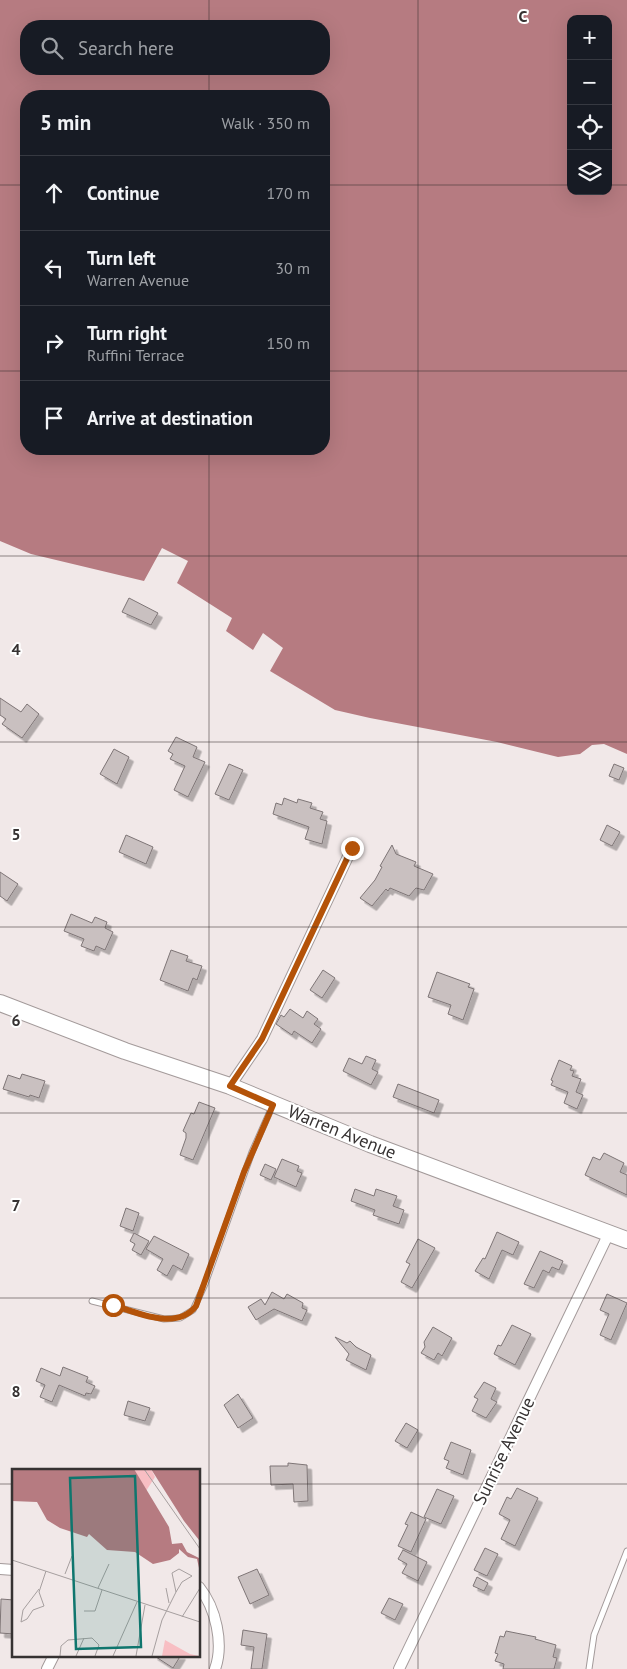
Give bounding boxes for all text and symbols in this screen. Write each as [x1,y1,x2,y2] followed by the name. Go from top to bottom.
[519,6,528,26] text: C
[567,15,612,195] map controls
[567,15,612,60] button: +
[20,20,330,75] search box
[38,34,66,62] icon: search
[78,36,174,60] text: Search here
[567,60,612,105] button: −
[567,105,612,150] button: locate
[40,109,91,136] text: 5 min
[221,113,310,133] text: Walk · 350 m
[567,150,612,195] button: layers
[40,179,68,207] icon: ahead
[87,181,159,205] text: Continue
[267,183,310,203] text: 170 m
[87,246,156,270] text: Turn left
[40,254,68,282] icon: left
[275,258,310,278] text: 30 m
[87,270,189,290] text: Warren Avenue
[87,321,167,345] text: Turn right
[40,329,68,357] icon: right
[267,333,310,353] text: 150 m
[87,345,184,365] text: Ruffini Terrace
[40,404,68,432] icon: arrive
[87,406,253,430] text: Arrive at destination
[11,639,21,659] text: 4
[11,824,21,844] text: 5
[341,837,364,860] route end
[11,1010,21,1030] text: 6
[285,1099,400,1164] street label: Warren Avenue
[11,1195,21,1215] text: 7
[102,1294,125,1317] route start
[11,1381,21,1401] text: 8
[468,1393,540,1508] street label: Sunrise Avenue
[12,1469,200,1656] inset map

